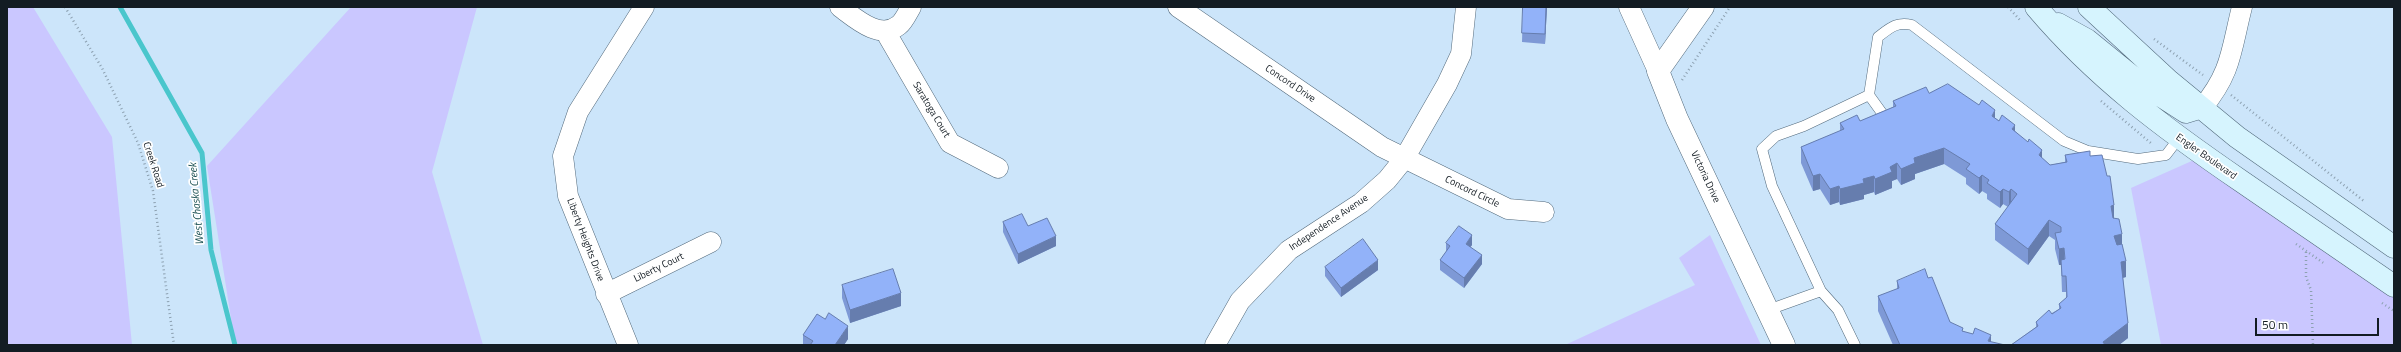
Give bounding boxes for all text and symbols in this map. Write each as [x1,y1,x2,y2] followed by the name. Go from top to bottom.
[1262,63,1318,105] street label: Concord Drive
[910,80,952,140] street label: Saratoga Court
[2173,132,2239,182] street label: Engler Boulevard
[140,141,166,189] street label: Creek Road
[1688,149,1722,205] street label: Victoria Drive
[187,162,207,246] water label: West Chaska Creek
[1443,174,1501,210] street label: Concord Circle
[1287,192,1371,254] street label: Independence Avenue
[564,197,606,283] street label: Liberty Heights Drive
[632,251,686,285] street label: Liberty Court
[2257,310,2381,336] scale bar
[2262,315,2288,334] text: 50 m

